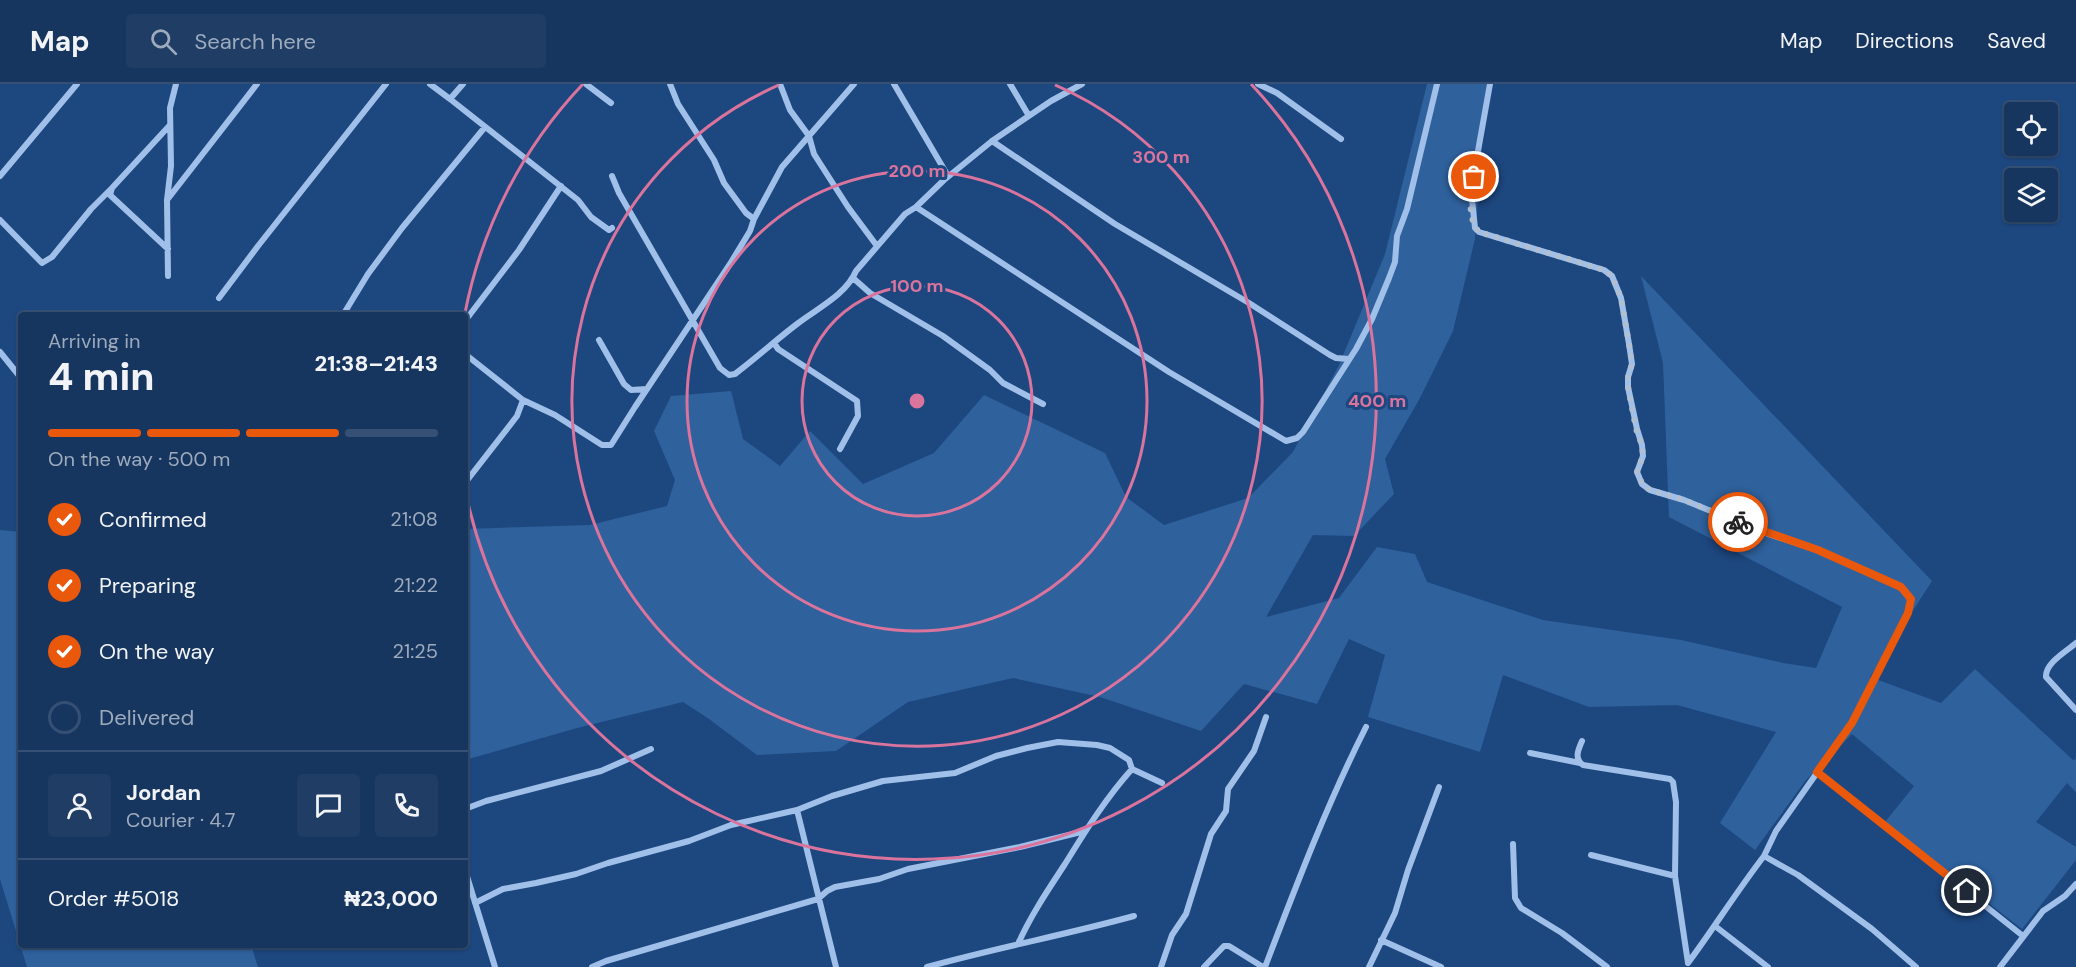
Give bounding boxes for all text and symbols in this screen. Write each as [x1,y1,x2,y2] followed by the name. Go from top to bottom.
[126,14,546,68] search box
[30,23,90,60] text: Map
[147,25,180,58] icon: search
[195,27,316,56] text: Search here
[1780,27,1822,55] text: Map
[1855,27,1954,55] text: Directions
[1987,27,2046,55] text: Saved
[2004,102,2058,222] map controls
[2004,102,2058,156] button: locate
[1132,145,1190,169] text: 300 m
[1448,151,1499,202] pin
[889,159,945,183] text: 200 m
[1457,160,1490,193] icon: bag
[2004,168,2058,222] button: layers
[890,274,944,298] text: 100 m
[48,328,140,354] text: Arriving in
[315,349,438,378] text: 21:38–21:43
[48,351,155,402] text: 4 min
[1348,389,1406,413] text: 400 m
[907,391,927,411] centre of rings
[48,446,230,472] text: On the way · 500 m
[1708,492,1768,552] courier
[48,503,81,536] icon: check
[99,505,207,534] text: Confirmed
[390,506,438,532] text: 21:08
[1722,506,1755,539] icon: bike
[48,569,81,602] icon: check
[99,571,196,600] text: Preparing
[393,572,438,598] text: 21:22
[48,635,81,668] icon: check
[99,637,214,666] text: On the way
[392,638,438,664] text: 21:25
[99,703,194,732] text: Delivered
[48,774,111,837] button: person
[297,774,360,837] button: chat
[375,774,438,837] button: phone
[126,778,201,807] text: Jordan
[126,807,235,833] text: Courier · 4.7
[1941,865,1992,916] pin
[1950,874,1983,907] icon: home
[48,884,179,913] text: Order #5018
[344,884,438,913] text: ₦23,000

